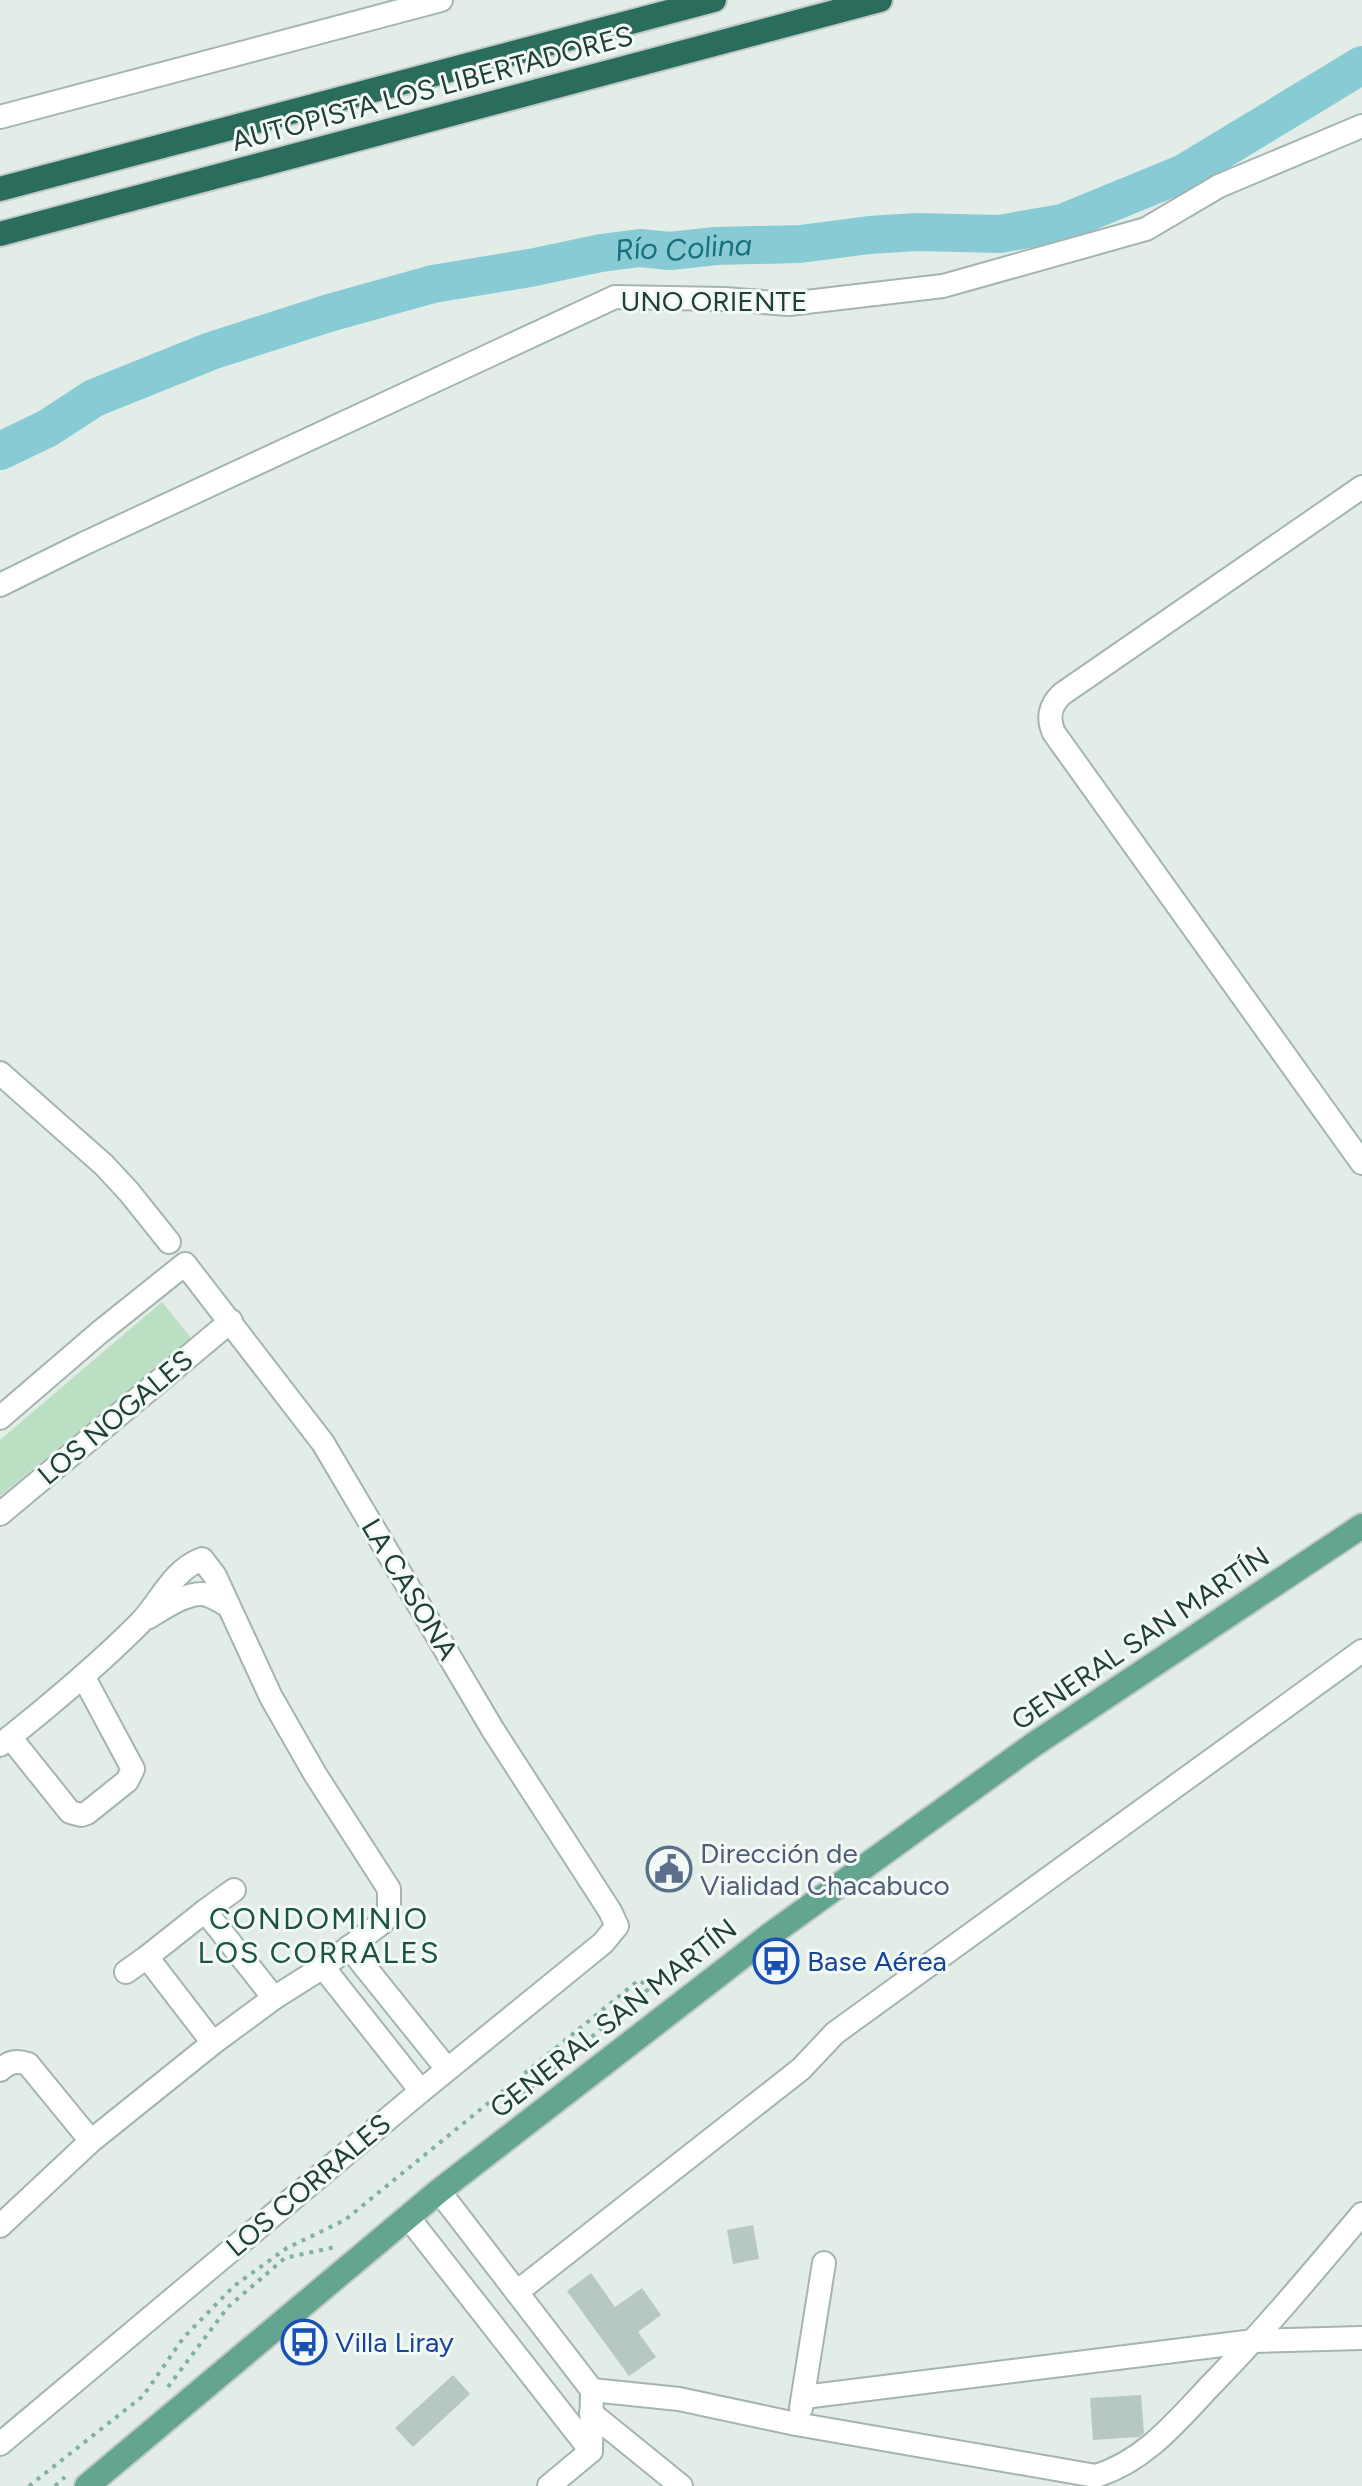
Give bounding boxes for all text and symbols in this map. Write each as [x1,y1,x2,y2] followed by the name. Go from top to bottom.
[228,18,636,158] street label: AUTOPISTA LOS LIBERTADORES
[613,226,753,269] water label: Río Colina
[620,284,808,318] street label: UNO ORIENTE
[31,1342,199,1492] street label: LOS NOGALES
[354,1512,466,1666] street label: LA CASONA
[1005,1539,1275,1737] street label: GENERAL SAN MARTÍN
[700,1836,950,1902] place label: Dirección de Vialidad Chacabuco
[645,1845,693,1893] public building icon: Dirección de Vialidad Chacabuco
[198,1900,440,1971] district label: CONDOMINIO LOS CORRALES
[483,1911,743,2125] street label: GENERAL SAN MARTÍN
[752,1937,800,1985] bus stop icon: Base Aérea
[807,1944,947,1978] place label: Base Aérea
[219,2106,397,2264] street label: LOS CORRALES
[280,2318,328,2366] bus stop icon: Villa Liray
[335,2325,454,2359] place label: Villa Liray

